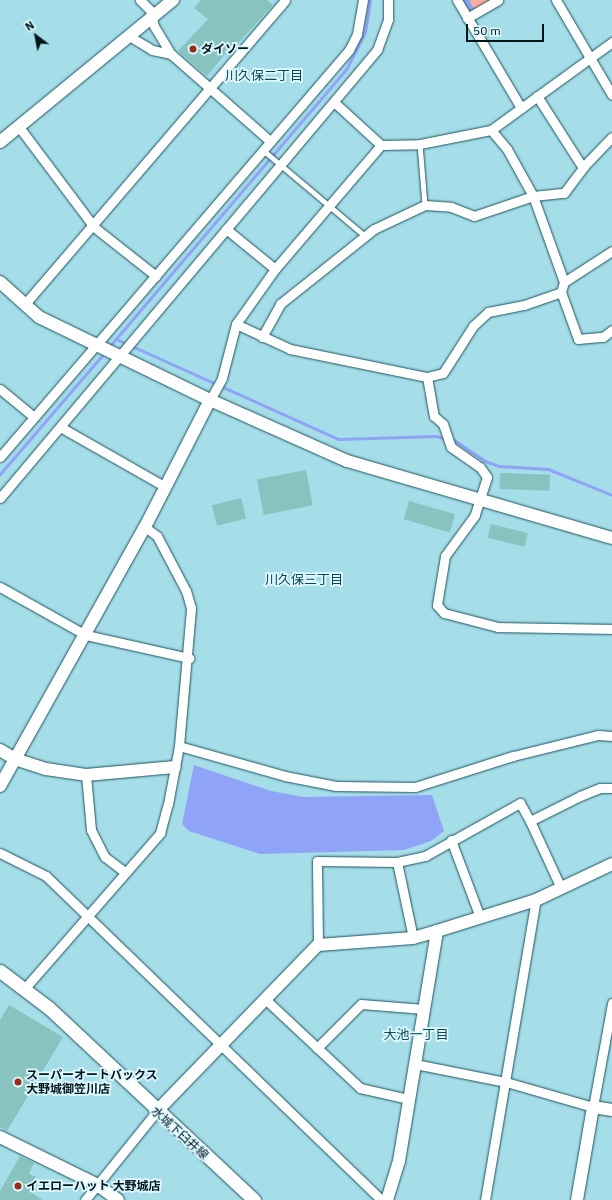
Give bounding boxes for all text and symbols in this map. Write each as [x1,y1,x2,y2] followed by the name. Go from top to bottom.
[16,16,56,56] north arrow
[468,16,546,42] scale bar
[23,18,37,34] text: N
[473,23,501,38] text: 50 m
[201,42,249,56] place label: ダイソー
[188,44,198,54] marker: ダイソー
[225,68,303,84] district label: 川久保二丁目
[265,572,343,588] district label: 川久保三丁目
[384,1027,448,1043] district label: 大池一丁目
[26,1068,158,1096] place label: スーパーオートバックス 大野城御笠川店
[13,1077,23,1087] marker: スーパーオートバックス 大野城御笠川店
[148,1104,212,1162] street label: 水城下臼井線
[26,1179,161,1193] place label: イエローハット 大野城店
[13,1181,23,1191] marker: イエローハット 大野城店

